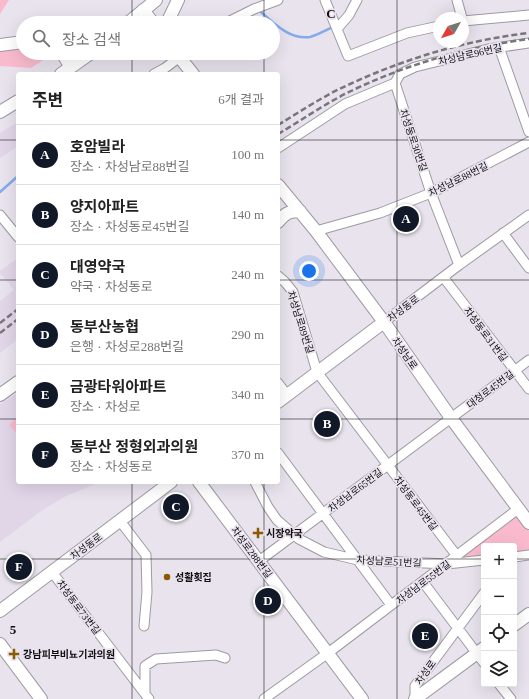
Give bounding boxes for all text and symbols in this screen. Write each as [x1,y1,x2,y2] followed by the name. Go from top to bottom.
[326,6,336,21] text: C
[433,12,469,48] north arrow
[16,16,280,60] search box
[30,27,52,49] icon: search
[62,32,121,48] text: 장소 검색
[437,42,503,67] street label: 차성남로96번길
[32,91,63,110] text: 주변
[218,92,264,107] text: 6개 결과
[398,108,429,173] street label: 차성동로30번길
[70,139,125,155] text: 호암빌라
[40,147,50,162] text: A
[231,147,264,162] text: 100 m
[70,159,190,174] text: 장소 · 차성남로88번길
[427,160,490,199] street label: 차성남로88번길
[70,199,139,215] text: 양지아파트
[393,204,419,234] pin: A
[41,207,49,222] text: B
[231,207,264,222] text: 140 m
[70,219,190,234] text: 장소 · 차성동로45번길
[70,259,125,275] text: 대영약국
[299,261,319,281] your location
[40,267,50,282] text: C
[231,267,264,282] text: 240 m
[70,279,153,294] text: 약국 · 차성동로
[285,289,316,355] street label: 차성남로89번길
[385,293,421,324] street label: 차성동로
[462,305,510,364] street label: 차성동로31번길
[70,319,139,335] text: 동부산농협
[40,327,50,342] text: D
[231,327,264,342] text: 290 m
[390,335,420,372] street label: 차성남로
[70,339,184,354] text: 은행 · 차성로288번길
[465,368,516,411] street label: 대청로45번길
[70,379,167,395] text: 금광타워아파트
[41,387,49,402] text: E
[231,387,264,402] text: 340 m
[70,399,141,414] text: 장소 · 차성로
[314,409,340,439] pin: B
[70,439,198,455] text: 동부산 정형외과의원
[41,447,49,462] text: F
[231,447,264,462] text: 370 m
[70,459,153,474] text: 장소 · 차성동로
[326,466,385,514] street label: 차성남로65번길
[392,474,440,533] street label: 차성동로45번길
[163,492,189,522] pin: C
[229,525,274,580] street label: 차성로288번길
[253,528,263,538] marker: 시장약국
[266,528,303,539] place label: 시장약국
[68,531,104,562] street label: 차성동로
[481,543,517,687] map controls
[481,543,517,579] button: +
[6,552,32,582] pin: F
[356,554,422,569] street label: 차성남로51번길
[394,558,453,606] street label: 차성남로55번길
[175,571,212,583] place label: 성활횟집
[162,572,172,582] marker: 성활횟집
[55,578,103,637] street label: 차성동로73번길
[481,579,517,615] button: −
[255,586,281,616] pin: D
[481,615,517,651] button: locate
[412,621,438,651] pin: E
[10,622,17,637] text: 5
[8,648,20,660] marker: 강남피부비뇨기과의원
[23,649,115,660] place label: 강남피부비뇨기과의원
[481,651,517,687] button: layers
[413,658,438,687] street label: 차성로

